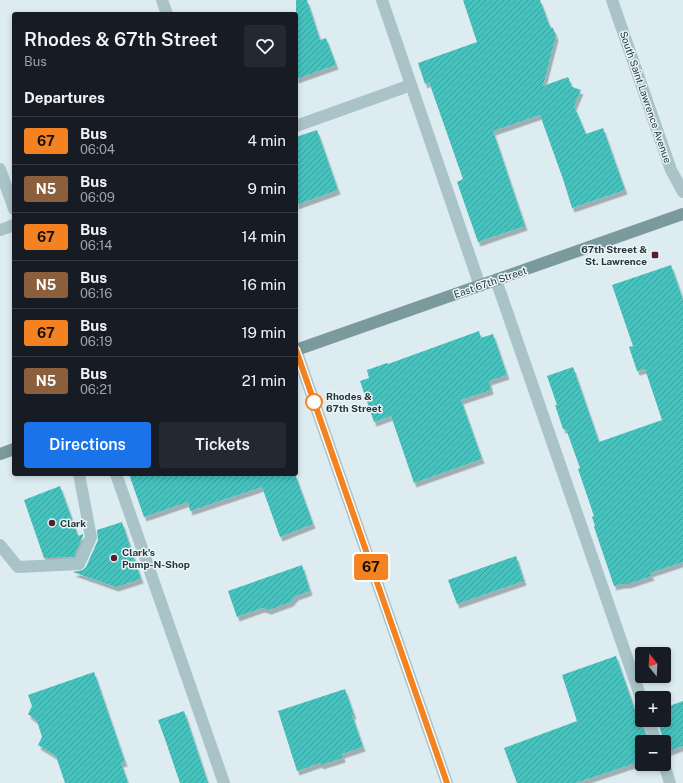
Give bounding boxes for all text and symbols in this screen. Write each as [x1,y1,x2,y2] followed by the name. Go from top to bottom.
[244,25,286,67] button: heart
[24,28,218,50] text: Rhodes & 67th Street
[618,29,674,165] street label: South Saint Lawrence Avenue
[24,54,47,69] text: Bus
[24,89,105,106] text: Departures
[80,125,107,142] text: Bus
[247,132,286,149] text: 4 min
[37,133,55,149] text: 67
[80,142,115,157] text: 06:04
[80,173,107,190] text: Bus
[248,180,286,197] text: 9 min
[36,181,56,197] text: N5
[80,190,115,205] text: 06:09
[80,221,107,238] text: Bus
[241,228,286,245] text: 14 min
[37,229,55,245] text: 67
[80,238,112,253] text: 06:14
[581,243,647,267] place label: 67th Street & St. Lawrence
[650,250,660,260] marker: 67th Street & St. Lawrence
[452,264,528,300] street label: East 67th Street
[80,269,107,286] text: Bus
[241,276,286,293] text: 16 min
[36,277,56,293] text: N5
[80,286,112,301] text: 06:16
[80,317,107,334] text: Bus
[241,324,286,341] text: 19 min
[37,325,55,341] text: 67
[80,334,112,349] text: 06:19
[80,365,107,382] text: Bus
[242,372,286,389] text: 21 min
[36,373,56,389] text: N5
[80,382,112,397] text: 06:21
[326,390,382,414] place label: Rhodes & 67th Street
[305,393,323,411] marker: Rhodes & 67th Street
[24,422,151,468] button: Directions
[159,422,286,468] button: Tickets
[60,517,86,529] place label: Clark
[47,518,57,528] marker: Clark
[122,546,190,570] place label: Clark's Pump-N-Shop
[109,553,119,563] marker: Clark's Pump-N-Shop
[353,554,389,580] line badge: 67
[362,559,380,575] text: 67
[635,647,671,683] north arrow
[635,647,671,771] map controls
[635,691,671,727] button: +
[635,735,671,771] button: −

